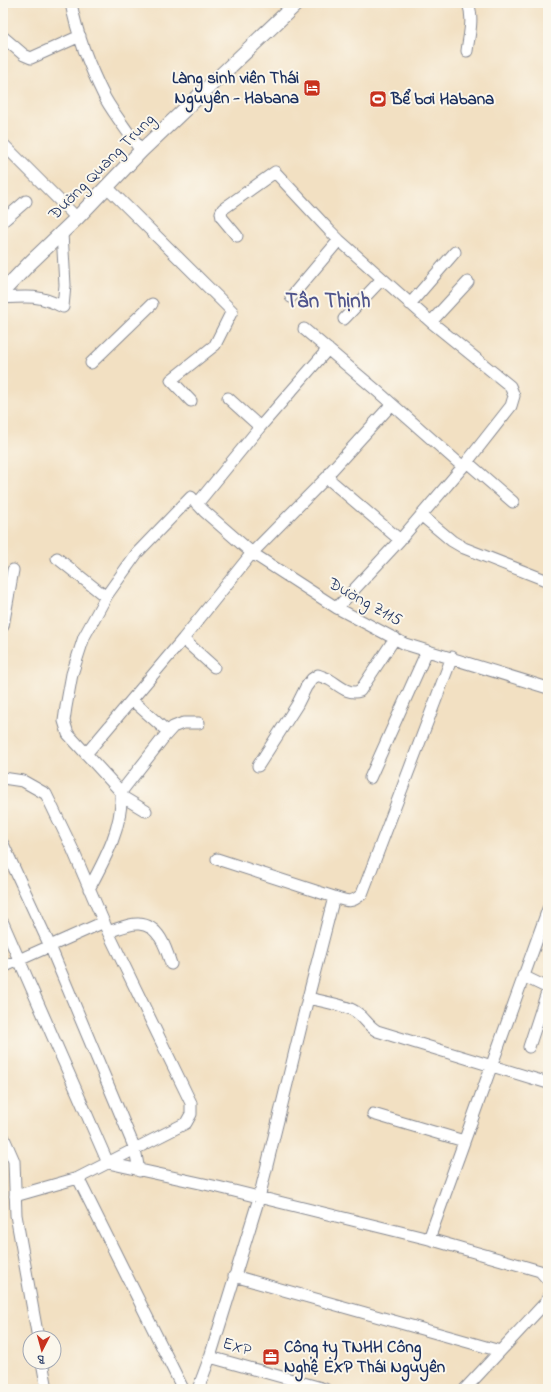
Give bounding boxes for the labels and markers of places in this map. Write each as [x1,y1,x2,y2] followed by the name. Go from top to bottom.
[172,66,299,113] place label: Làng sinh viên Thái Nguyên - Habana
[302,78,322,98] hotel icon: Làng sinh viên Thái Nguyên - Habana
[390,87,494,112] place label: Bể bơi Habana
[368,89,388,109] sports icon: Bể bơi Habana
[284,1335,446,1382] place label: Công ty TNHH Công Nghệ EXP Thái Nguyên
[261,1347,281,1367] office icon: Công ty TNHH Công Nghệ EXP Thái Nguyên

